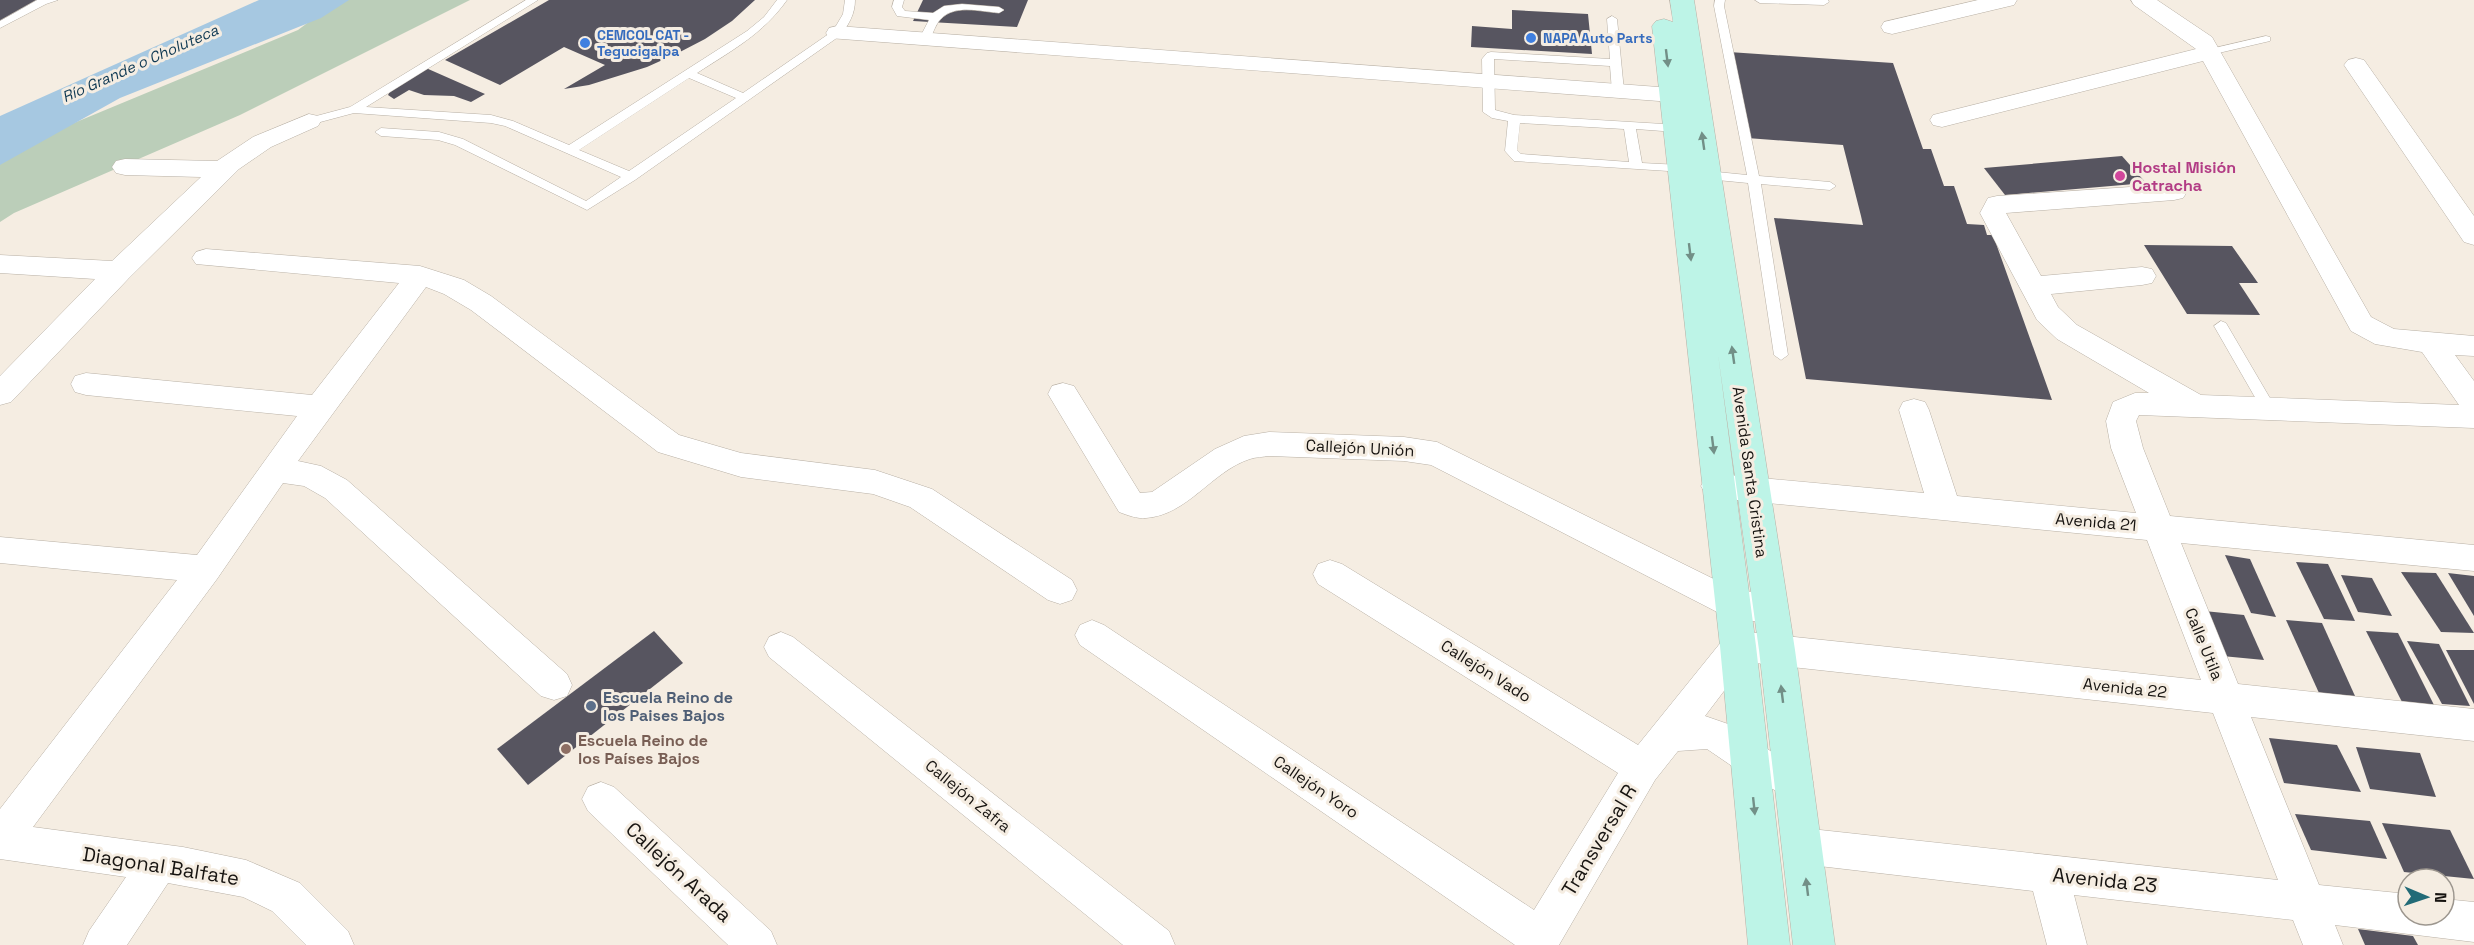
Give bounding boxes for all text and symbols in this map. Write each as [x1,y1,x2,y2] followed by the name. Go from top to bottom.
[59,20,221,106] water label: Río Grande o Choluteca
[597,26,689,60] place label: CEMCOL CAT - Tegucigalpa
[1543,29,1652,47] place label: NAPA Auto Parts
[1524,31,1538,45] marker: NAPA Auto Parts
[578,36,592,50] marker: CEMCOL CAT - Tegucigalpa
[1663,49,1672,68] one-way arrow
[1698,132,1707,151] one-way arrow
[2132,157,2236,196] place label: Hostal Misión Catracha
[2113,169,2127,183] marker: Hostal Misión Catracha
[1685,242,1695,261] one-way arrow
[1728,346,1737,365] one-way arrow
[1728,385,1772,559] street label: Avenida Santa Cristina
[1305,435,1415,461] street label: Callejón Unión
[1708,436,1718,455] one-way arrow
[2055,508,2137,536] street label: Avenida 21
[2180,605,2228,683] street label: Calle Utila
[1437,635,1535,707] street label: Callejón Vado
[2082,673,2168,703] street label: Avenida 22
[1778,684,1787,703] one-way arrow
[603,687,733,726] place label: Escuela Reino de los Paises Bajos
[584,699,598,713] marker: Escuela Reino de los Paises Bajos
[578,730,708,769] place label: Escuela Reino de los Países Bajos
[559,742,573,756] marker: Escuela Reino de los Países Bajos
[1269,751,1363,823] street label: Callejón Yoro
[921,755,1015,837] street label: Callejón Zafra
[1556,779,1642,901] street label: Transversal R
[1749,797,1759,816] one-way arrow
[620,816,738,928] street label: Callejón Arada
[81,841,241,891] street label: Diagonal Balfate
[2051,862,2159,898] street label: Avenida 23
[2396,867,2456,927] north arrow
[1803,877,1812,896] one-way arrow
[2430,892,2451,903] text: N

